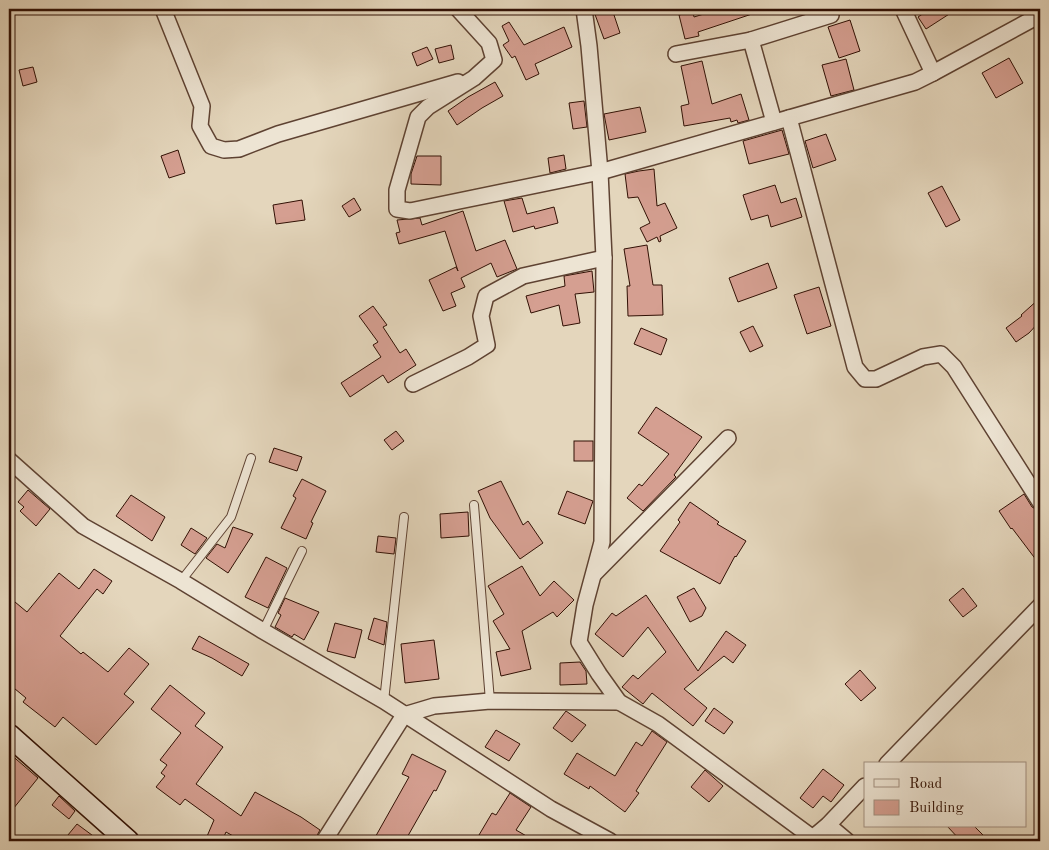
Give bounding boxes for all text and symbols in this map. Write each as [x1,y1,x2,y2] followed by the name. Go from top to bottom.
[864,762,1026,828] legend
[909,777,943,792] text: Road
[909,801,964,816] text: Building

